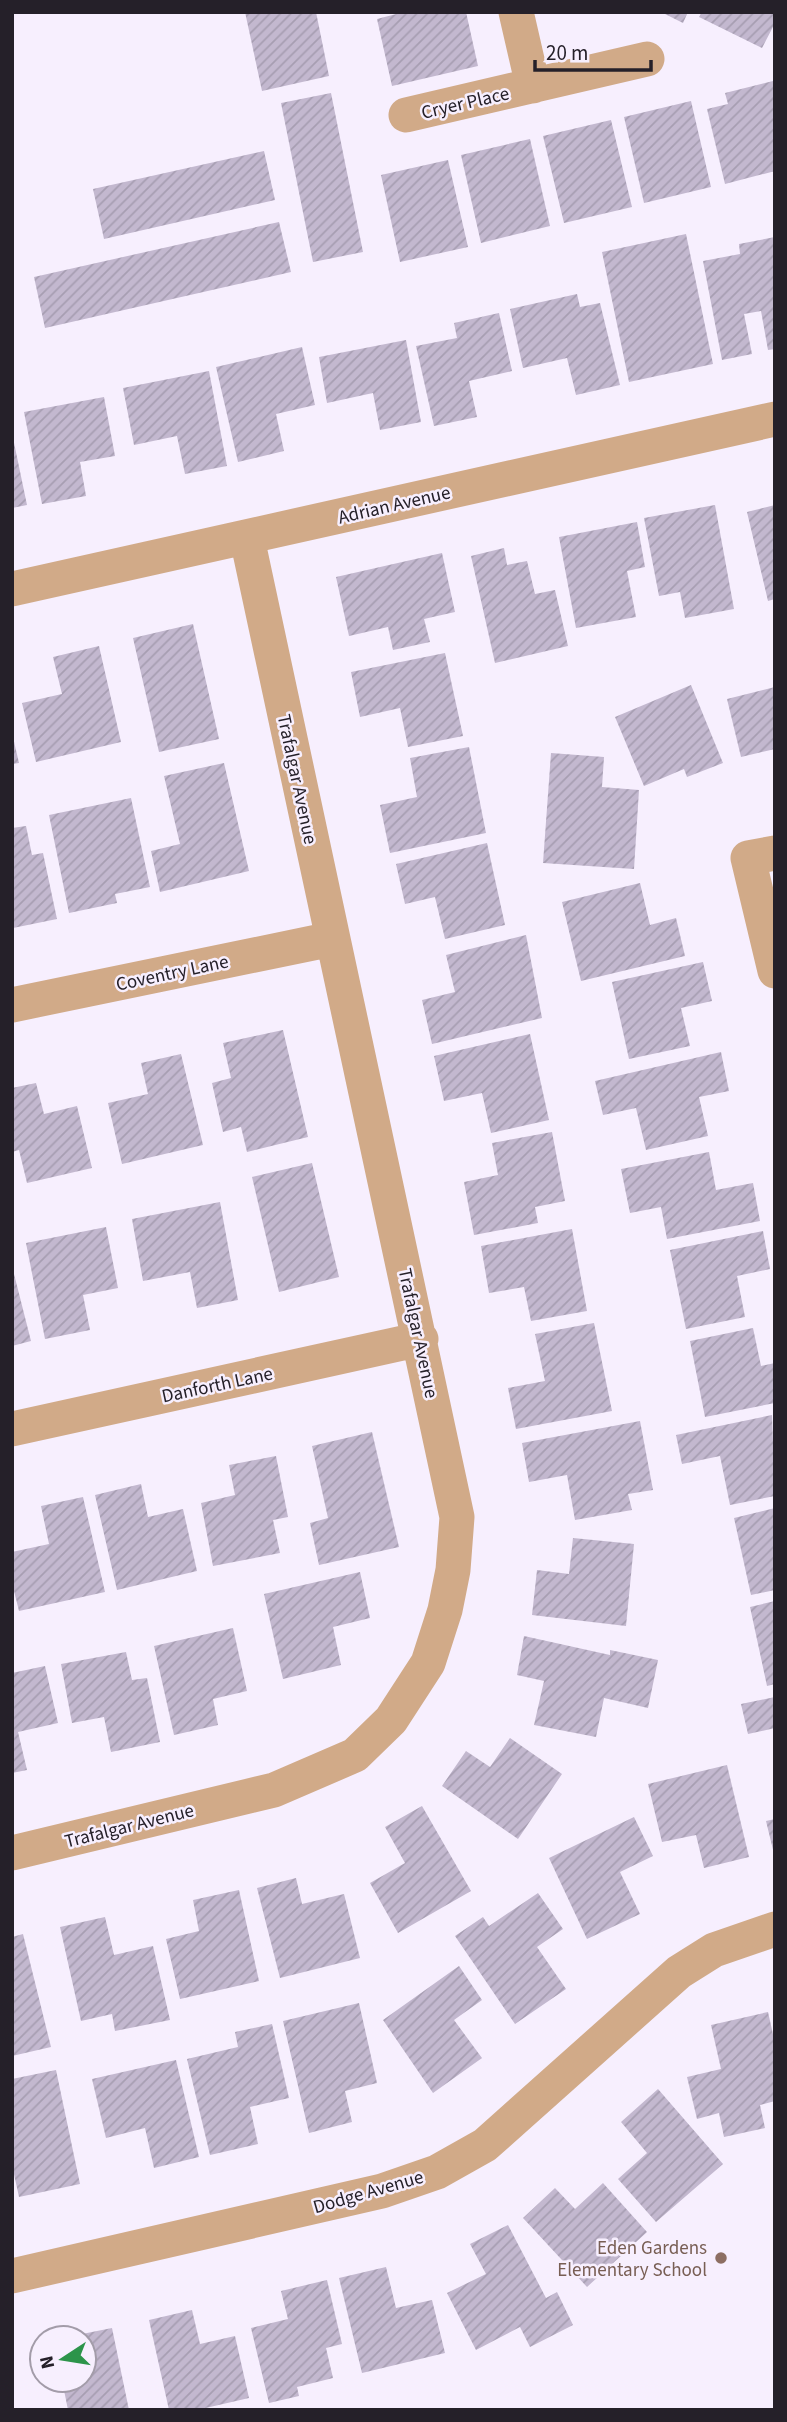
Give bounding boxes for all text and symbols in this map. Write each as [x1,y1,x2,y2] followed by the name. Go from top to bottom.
[535,28,650,72] scale bar
[546,38,588,68] text: 20 m
[419,80,512,127] street label: Cryer Place
[336,479,453,531] street label: Adrian Avenue
[270,712,324,847] street label: Trafalgar Avenue
[114,948,231,999] street label: Coventry Lane
[391,1266,445,1401] street label: Trafalgar Avenue
[159,1361,275,1410] street label: Danforth Lane
[62,1797,197,1856] street label: Trafalgar Avenue
[310,2164,427,2221] street label: Dodge Avenue
[557,2235,707,2284] place label: Eden Gardens Elementary School
[713,2250,729,2266] marker: Eden Gardens Elementary School
[28,2324,98,2394] north arrow
[33,2353,62,2371] text: N

